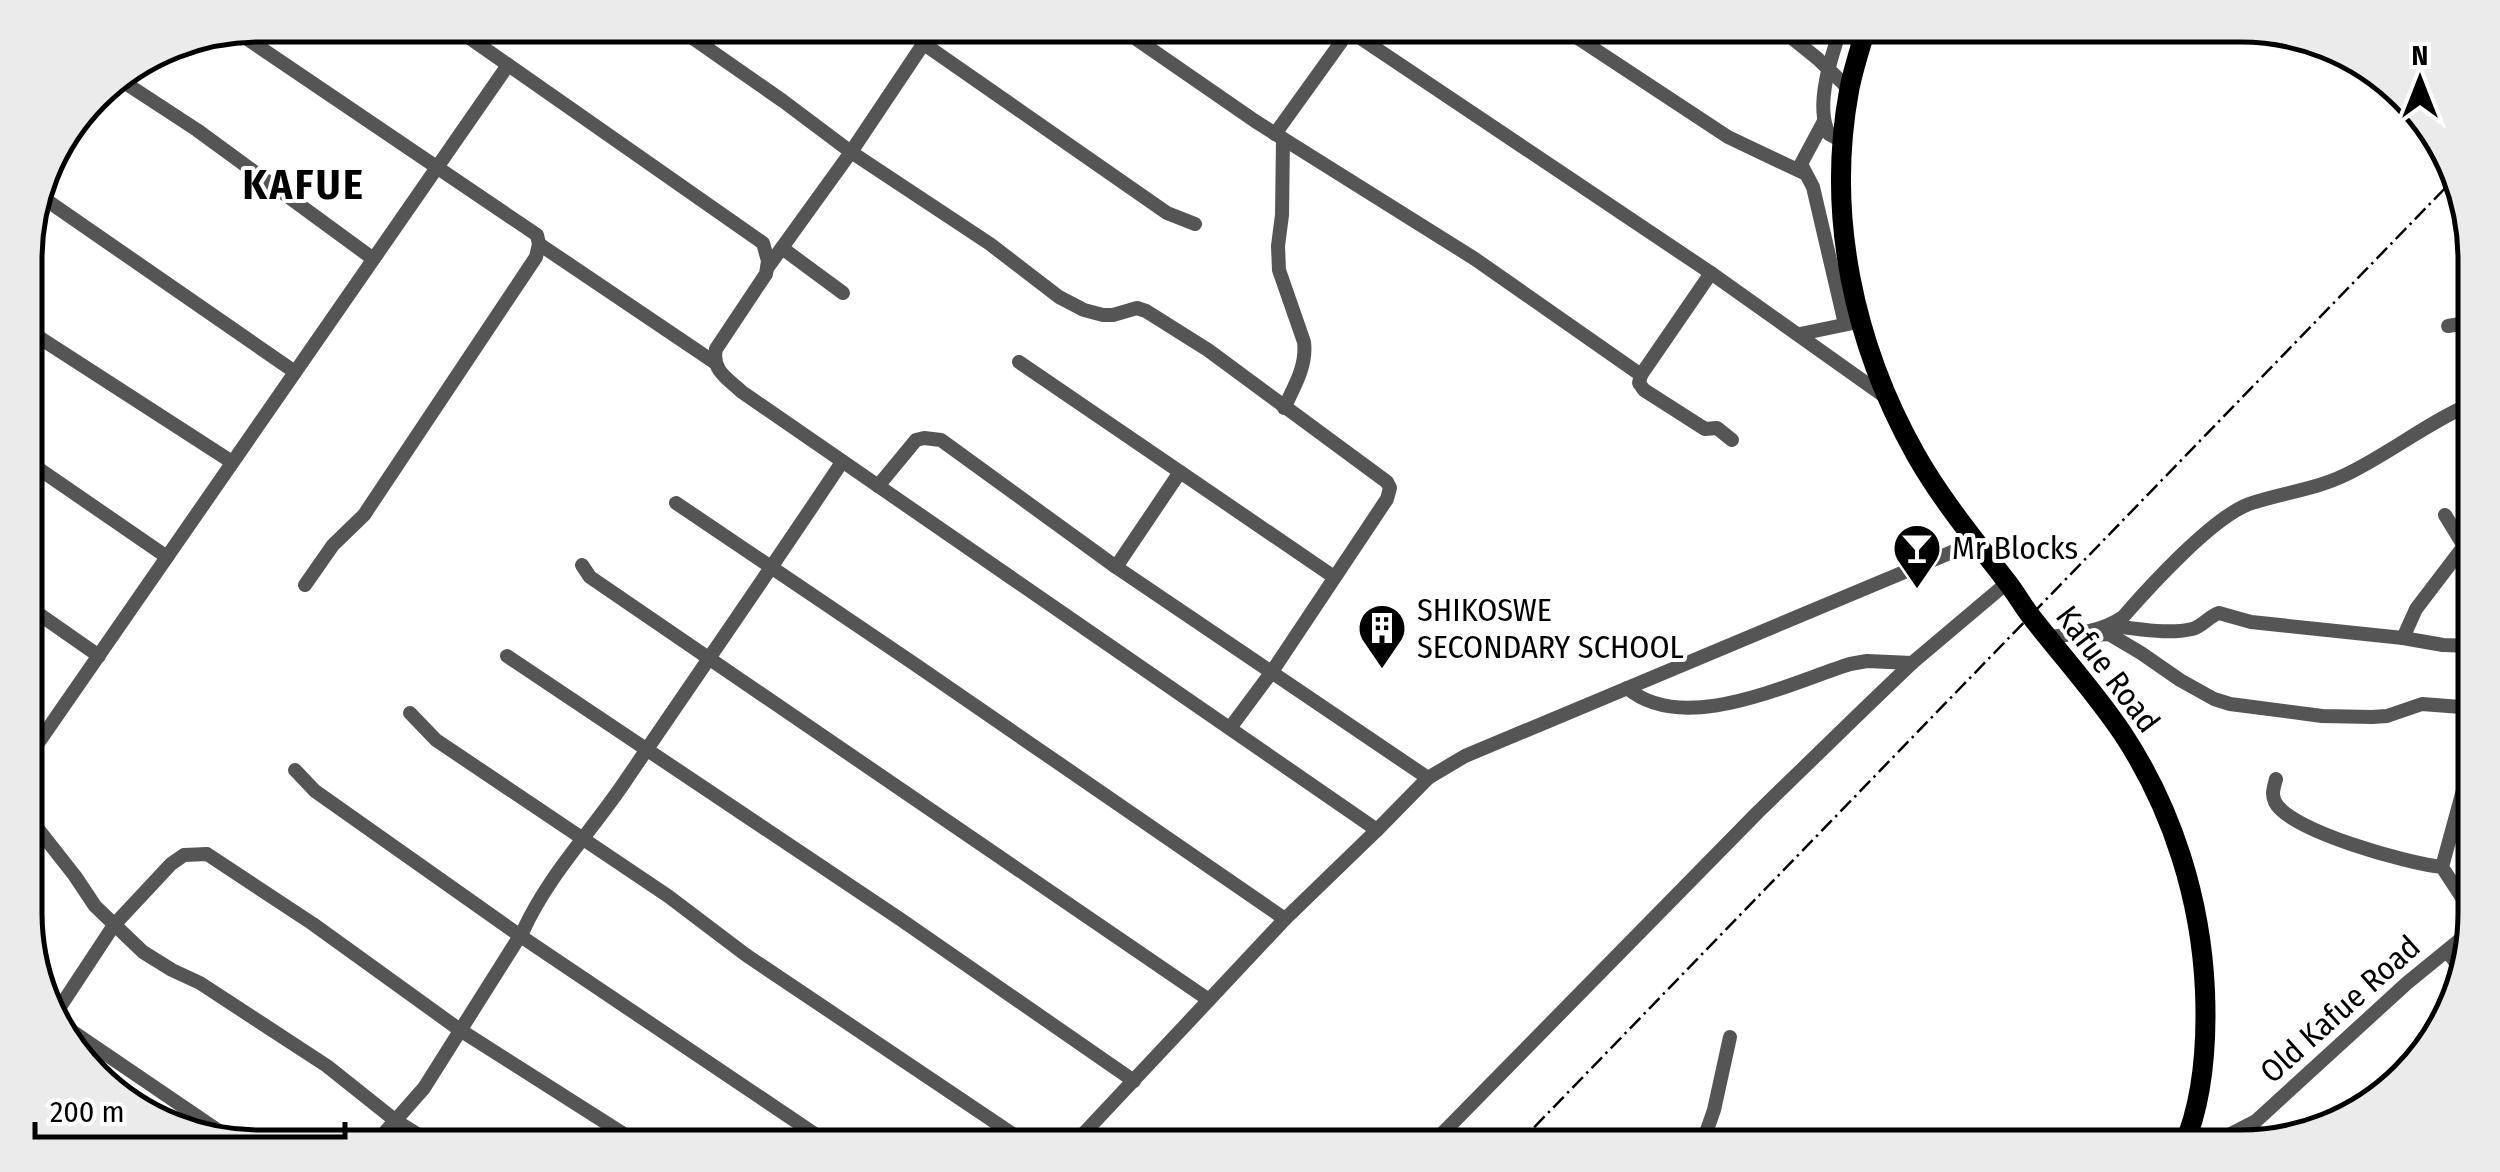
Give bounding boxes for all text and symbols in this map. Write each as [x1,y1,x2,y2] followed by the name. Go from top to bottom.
[2370,30,2470,130] north arrow
[2412,39,2428,72] text: N
[243,160,365,210] district label: KAFUE
[1891,522,1943,590] bar icon: Mr Blocks
[1952,529,2078,567] place label: Mr Blocks
[1417,591,1684,666] place label: SHIKOSWE SECONDARY SCHOOL
[2048,598,2168,740] street label: Kafue Road
[1356,602,1408,670] building icon: SHIKOSWE SECONDARY SCHOOL
[2252,927,2428,1091] street label: Old Kafue Road
[35,1077,345,1139] scale bar
[50,1094,125,1130] text: 200 m

